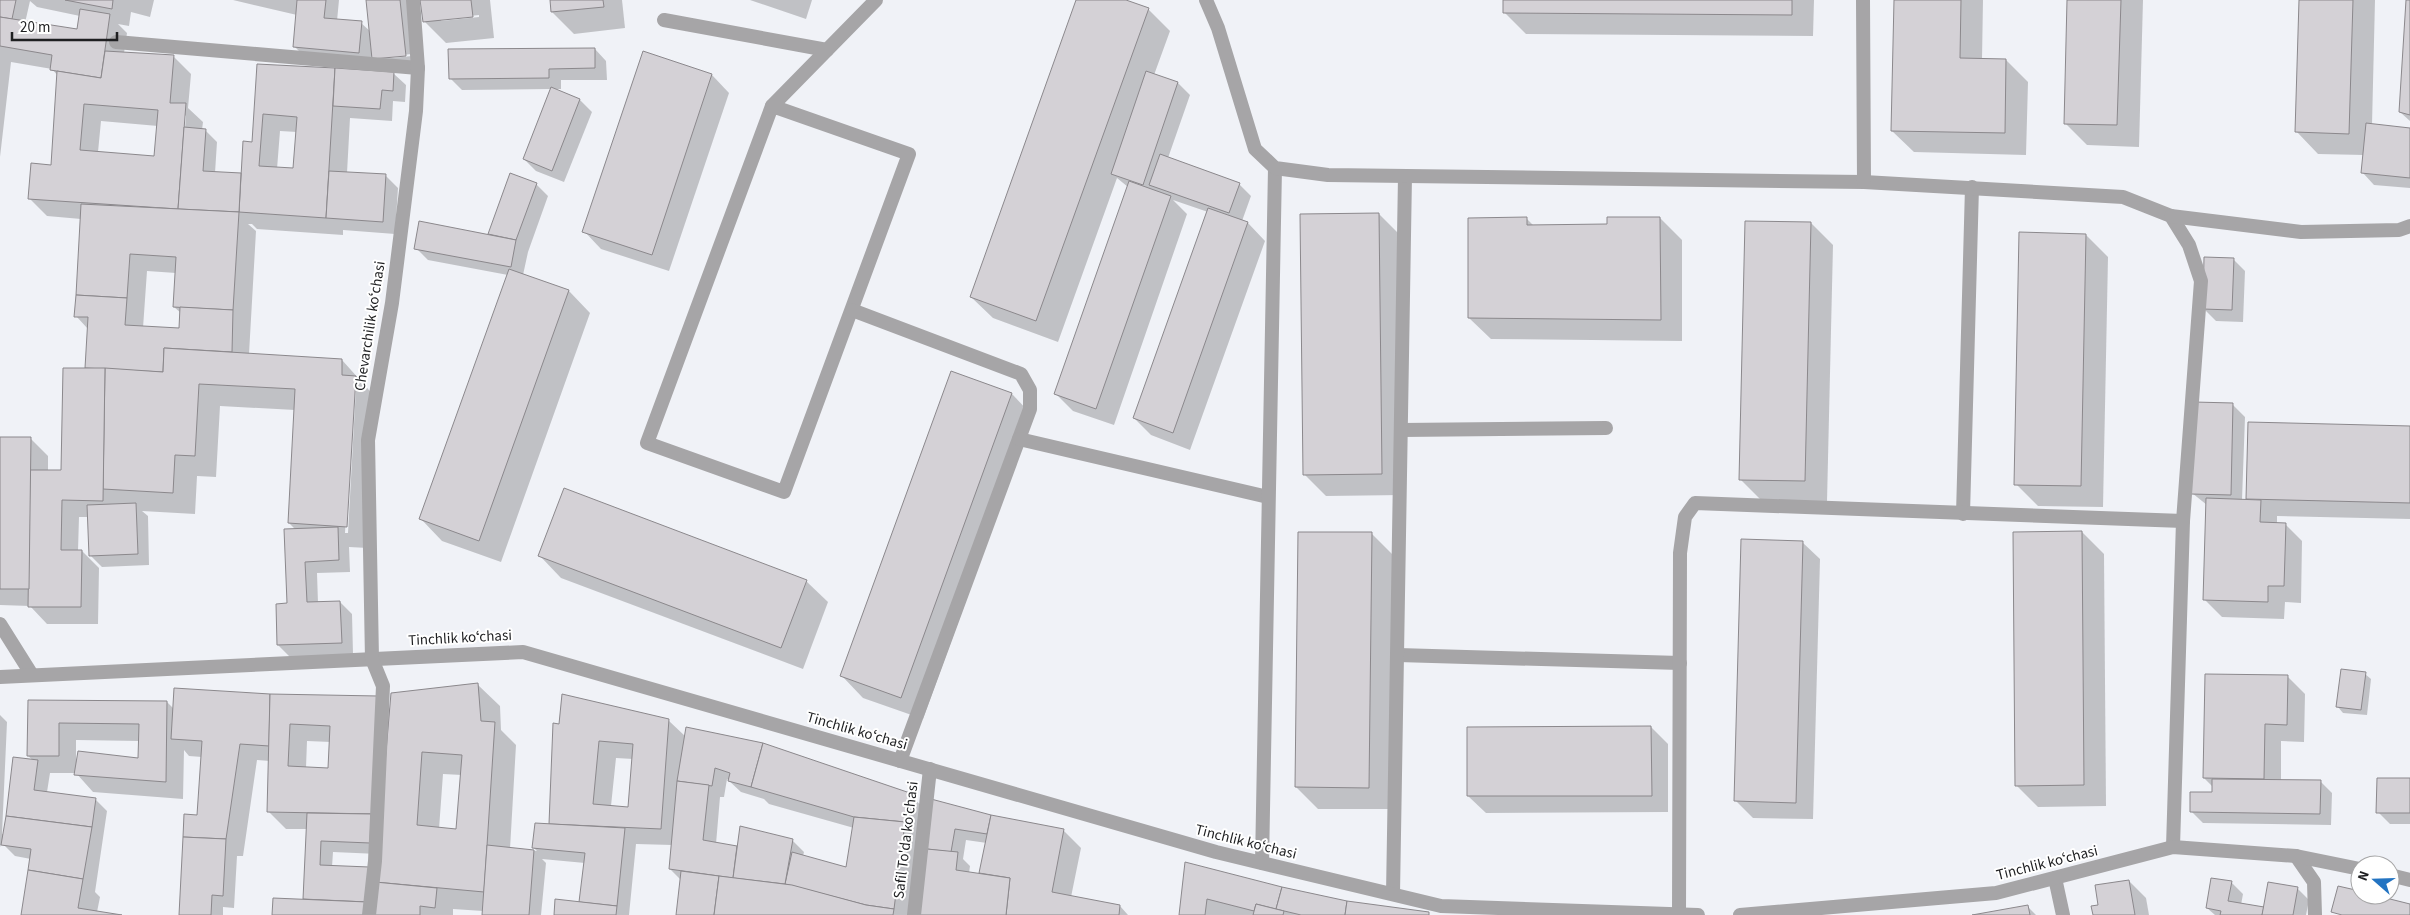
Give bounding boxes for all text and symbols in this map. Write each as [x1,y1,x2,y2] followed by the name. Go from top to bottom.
[12,10,118,42] scale bar
[20,17,50,38] text: 20 m
[349,260,391,392] street label: Chevarchilik koʻchasi
[408,625,512,651] street label: Tinchlik koʻchasi
[804,707,910,755] street label: Tinchlik koʻchasi
[888,780,924,900] street label: Safil To'da ko'chasi
[1193,819,1299,865] street label: Tinchlik koʻchasi
[1994,840,2100,886] street label: Tinchlik koʻchasi
[2350,855,2400,905] north arrow
[2353,868,2375,884] text: N

